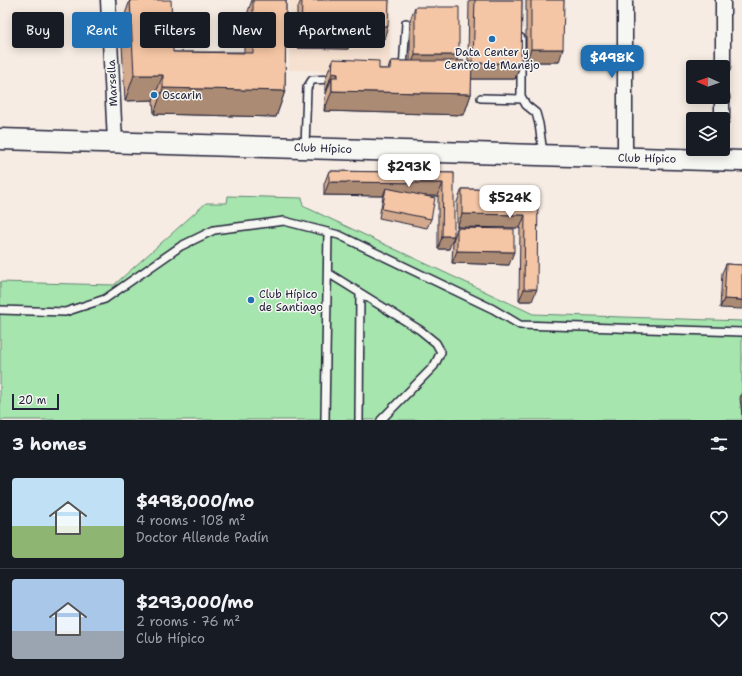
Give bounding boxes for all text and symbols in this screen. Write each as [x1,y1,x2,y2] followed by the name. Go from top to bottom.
[12,12,64,48] chip: Buy
[72,12,132,48] chip: Rent
[140,12,210,48] chip: Filters
[218,12,276,48] chip: New
[284,12,385,48] chip: Apartment
[487,34,497,44] marker: Data Center y Centro de Manejo
[444,45,540,73] place label: Data Center y Centro de Manejo
[584,45,640,79] pin: $498K
[590,49,634,66] text: $498K
[104,59,121,107] street label: Marsella
[686,60,730,104] north arrow
[686,60,730,156] map controls
[162,88,202,103] place label: Oscarin
[149,90,159,100] marker: Oscarin
[686,112,730,156] button: layers
[294,140,353,157] street label: Club Hípico
[618,150,677,167] street label: Club Hípico
[381,154,437,188] pin: $293K
[387,158,431,175] text: $293K
[482,185,538,219] pin: $524K
[488,189,532,206] text: $524K
[259,287,323,315] place label: Club Hípico de Santiago
[246,295,256,305] marker: Club Hípico de Santiago
[12,392,59,411] scale bar
[18,393,46,408] text: 20 m
[12,433,87,455] text: 3 homes
[708,433,730,455] icon: filters
[136,490,254,512] text: $498,000/mo
[44,494,92,542] icon: home
[708,507,730,529] icon: heart
[136,512,246,529] text: 4 rooms · 108 m²
[136,529,269,546] text: Doctor Allende Padín
[136,591,254,613] text: $293,000/mo
[44,595,92,643] icon: home
[708,608,730,630] icon: heart
[136,613,240,630] text: 2 rooms · 76 m²
[136,630,205,647] text: Club Hípico

